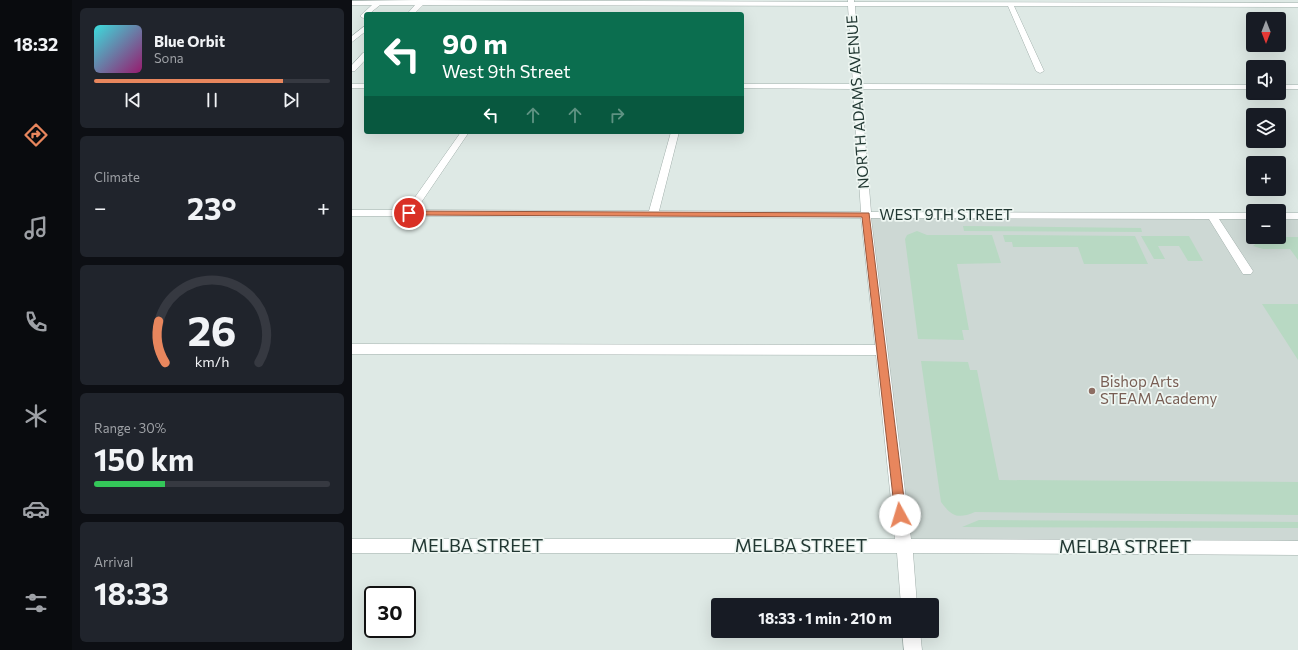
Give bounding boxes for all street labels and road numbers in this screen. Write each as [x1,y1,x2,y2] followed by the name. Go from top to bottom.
[842,15,872,189] street label: NORTH ADAMS AVENUE
[879,205,1013,223] street label: WEST 9TH STREET
[411,534,543,556] street label: MELBA STREET
[735,534,867,556] street label: MELBA STREET
[1059,535,1191,557] street label: MELBA STREET

